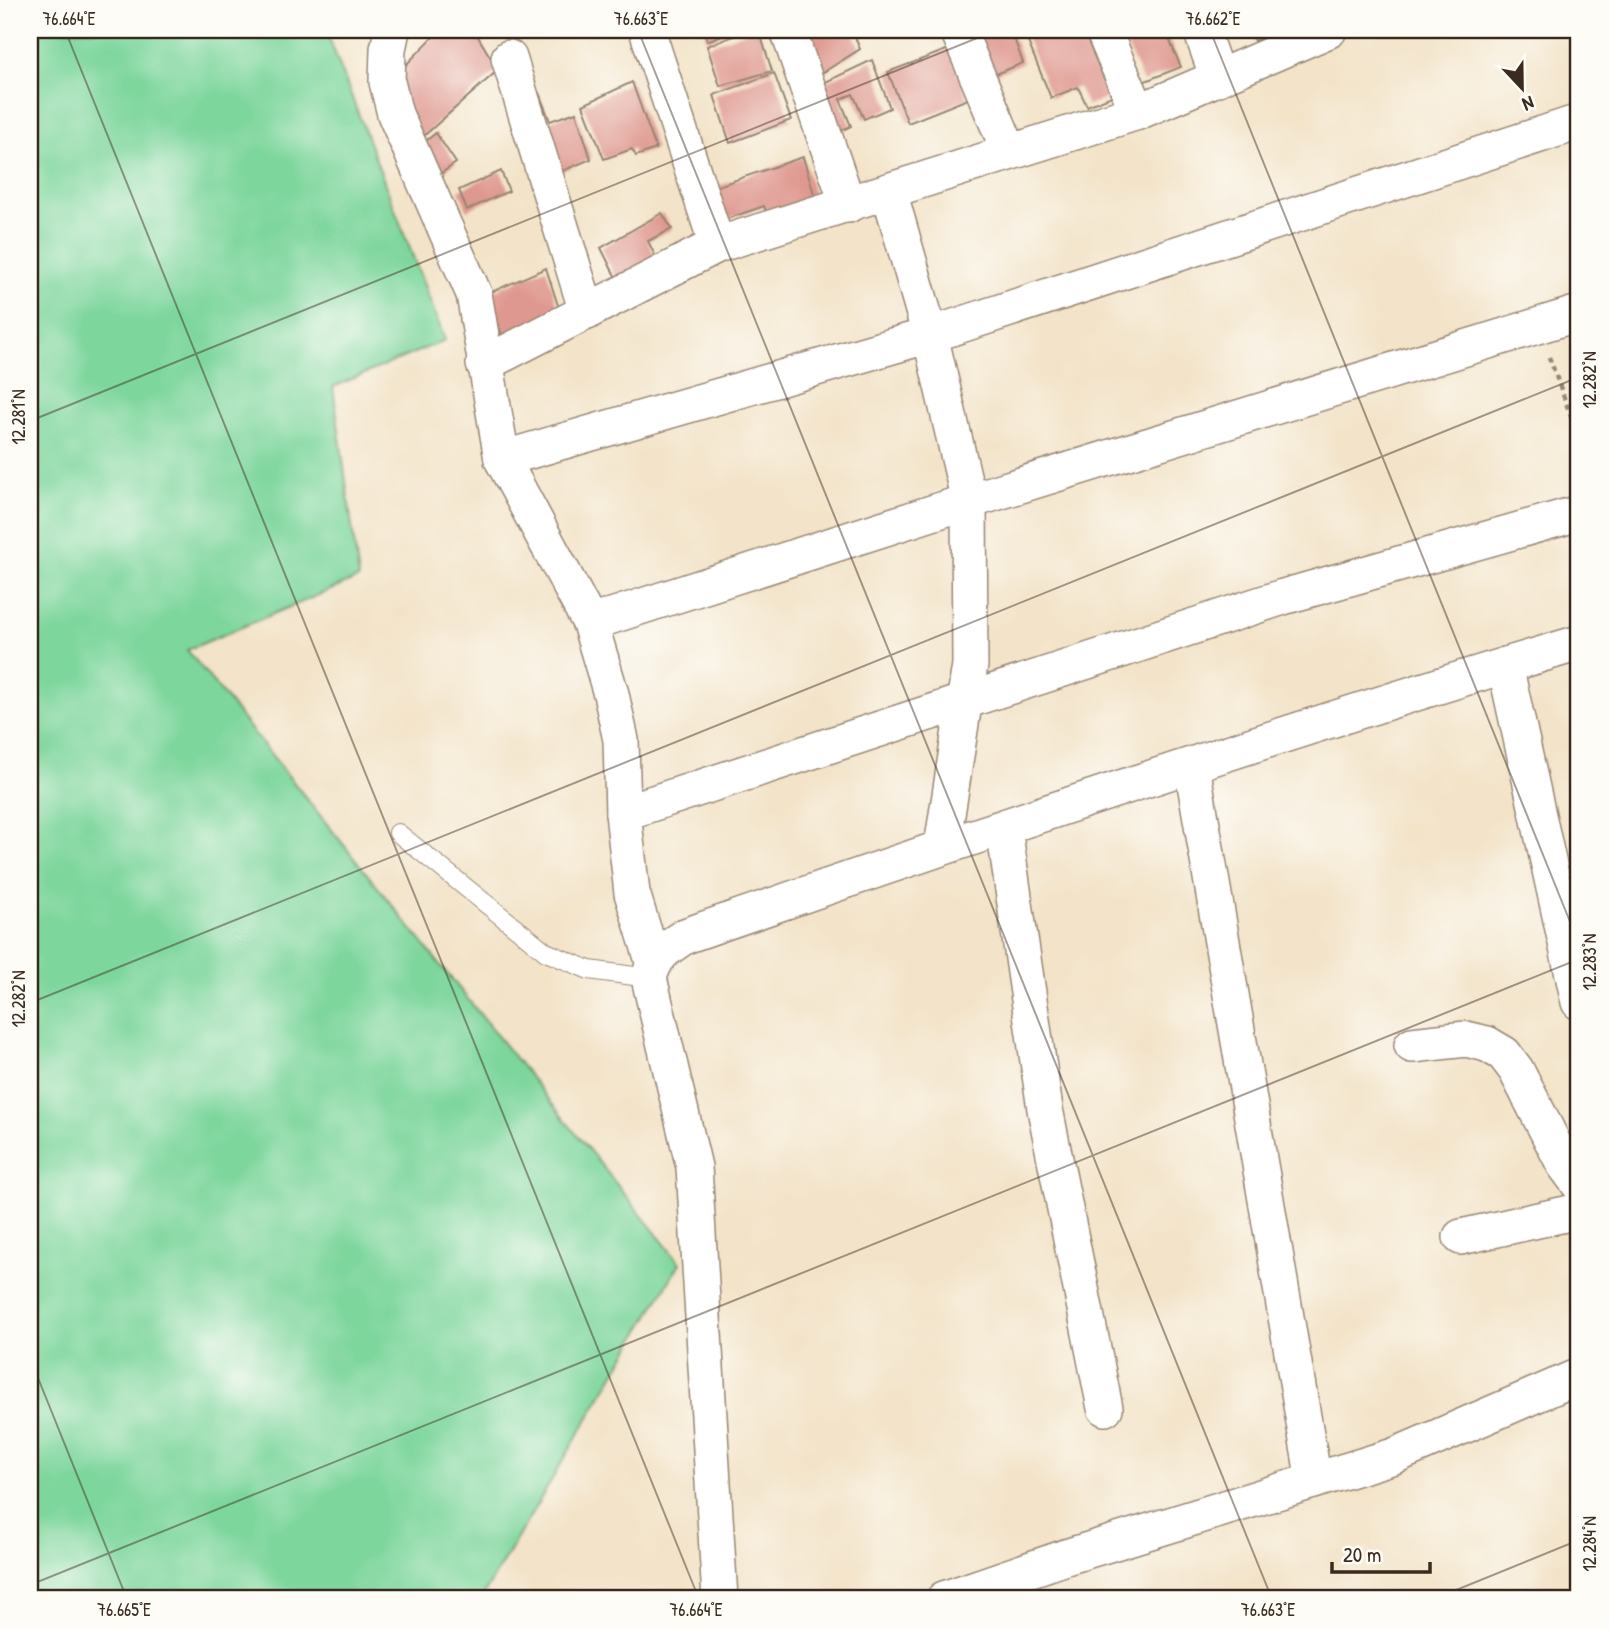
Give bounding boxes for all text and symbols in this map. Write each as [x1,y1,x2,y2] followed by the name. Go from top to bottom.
[42,6,96,31] text: 76.664°E
[614,6,668,31] text: 76.663°E
[1186,6,1240,31] text: 76.662°E
[1486,52,1556,122] north arrow
[1519,90,1538,118] text: N
[1577,351,1602,409] text: 12.282°N
[6,389,31,445] text: 12.281°N
[1577,934,1602,990] text: 12.283°N
[6,970,31,1028] text: 12.282°N
[1577,1516,1602,1572] text: 12.284°N
[1332,1531,1430,1575] scale bar
[1343,1540,1381,1569] text: 20 m
[97,1597,151,1622] text: 76.665°E
[669,1597,723,1622] text: 76.664°E
[1241,1597,1295,1622] text: 76.663°E

